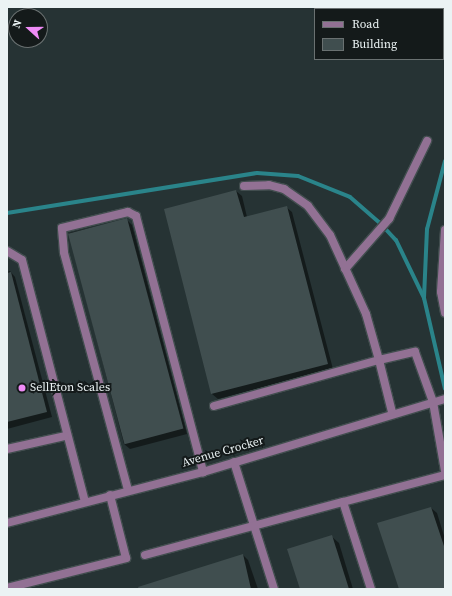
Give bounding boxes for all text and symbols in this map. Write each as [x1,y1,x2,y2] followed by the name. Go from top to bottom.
[8,8,48,48] north arrow
[314,8,444,60] legend
[352,16,379,32] text: Road
[9,17,26,30] text: N
[352,36,397,52] text: Building
[30,381,110,395] place label: SellEton Scales
[17,383,27,393] marker: SellEton Scales
[180,433,266,471] street label: Avenue Crocker

